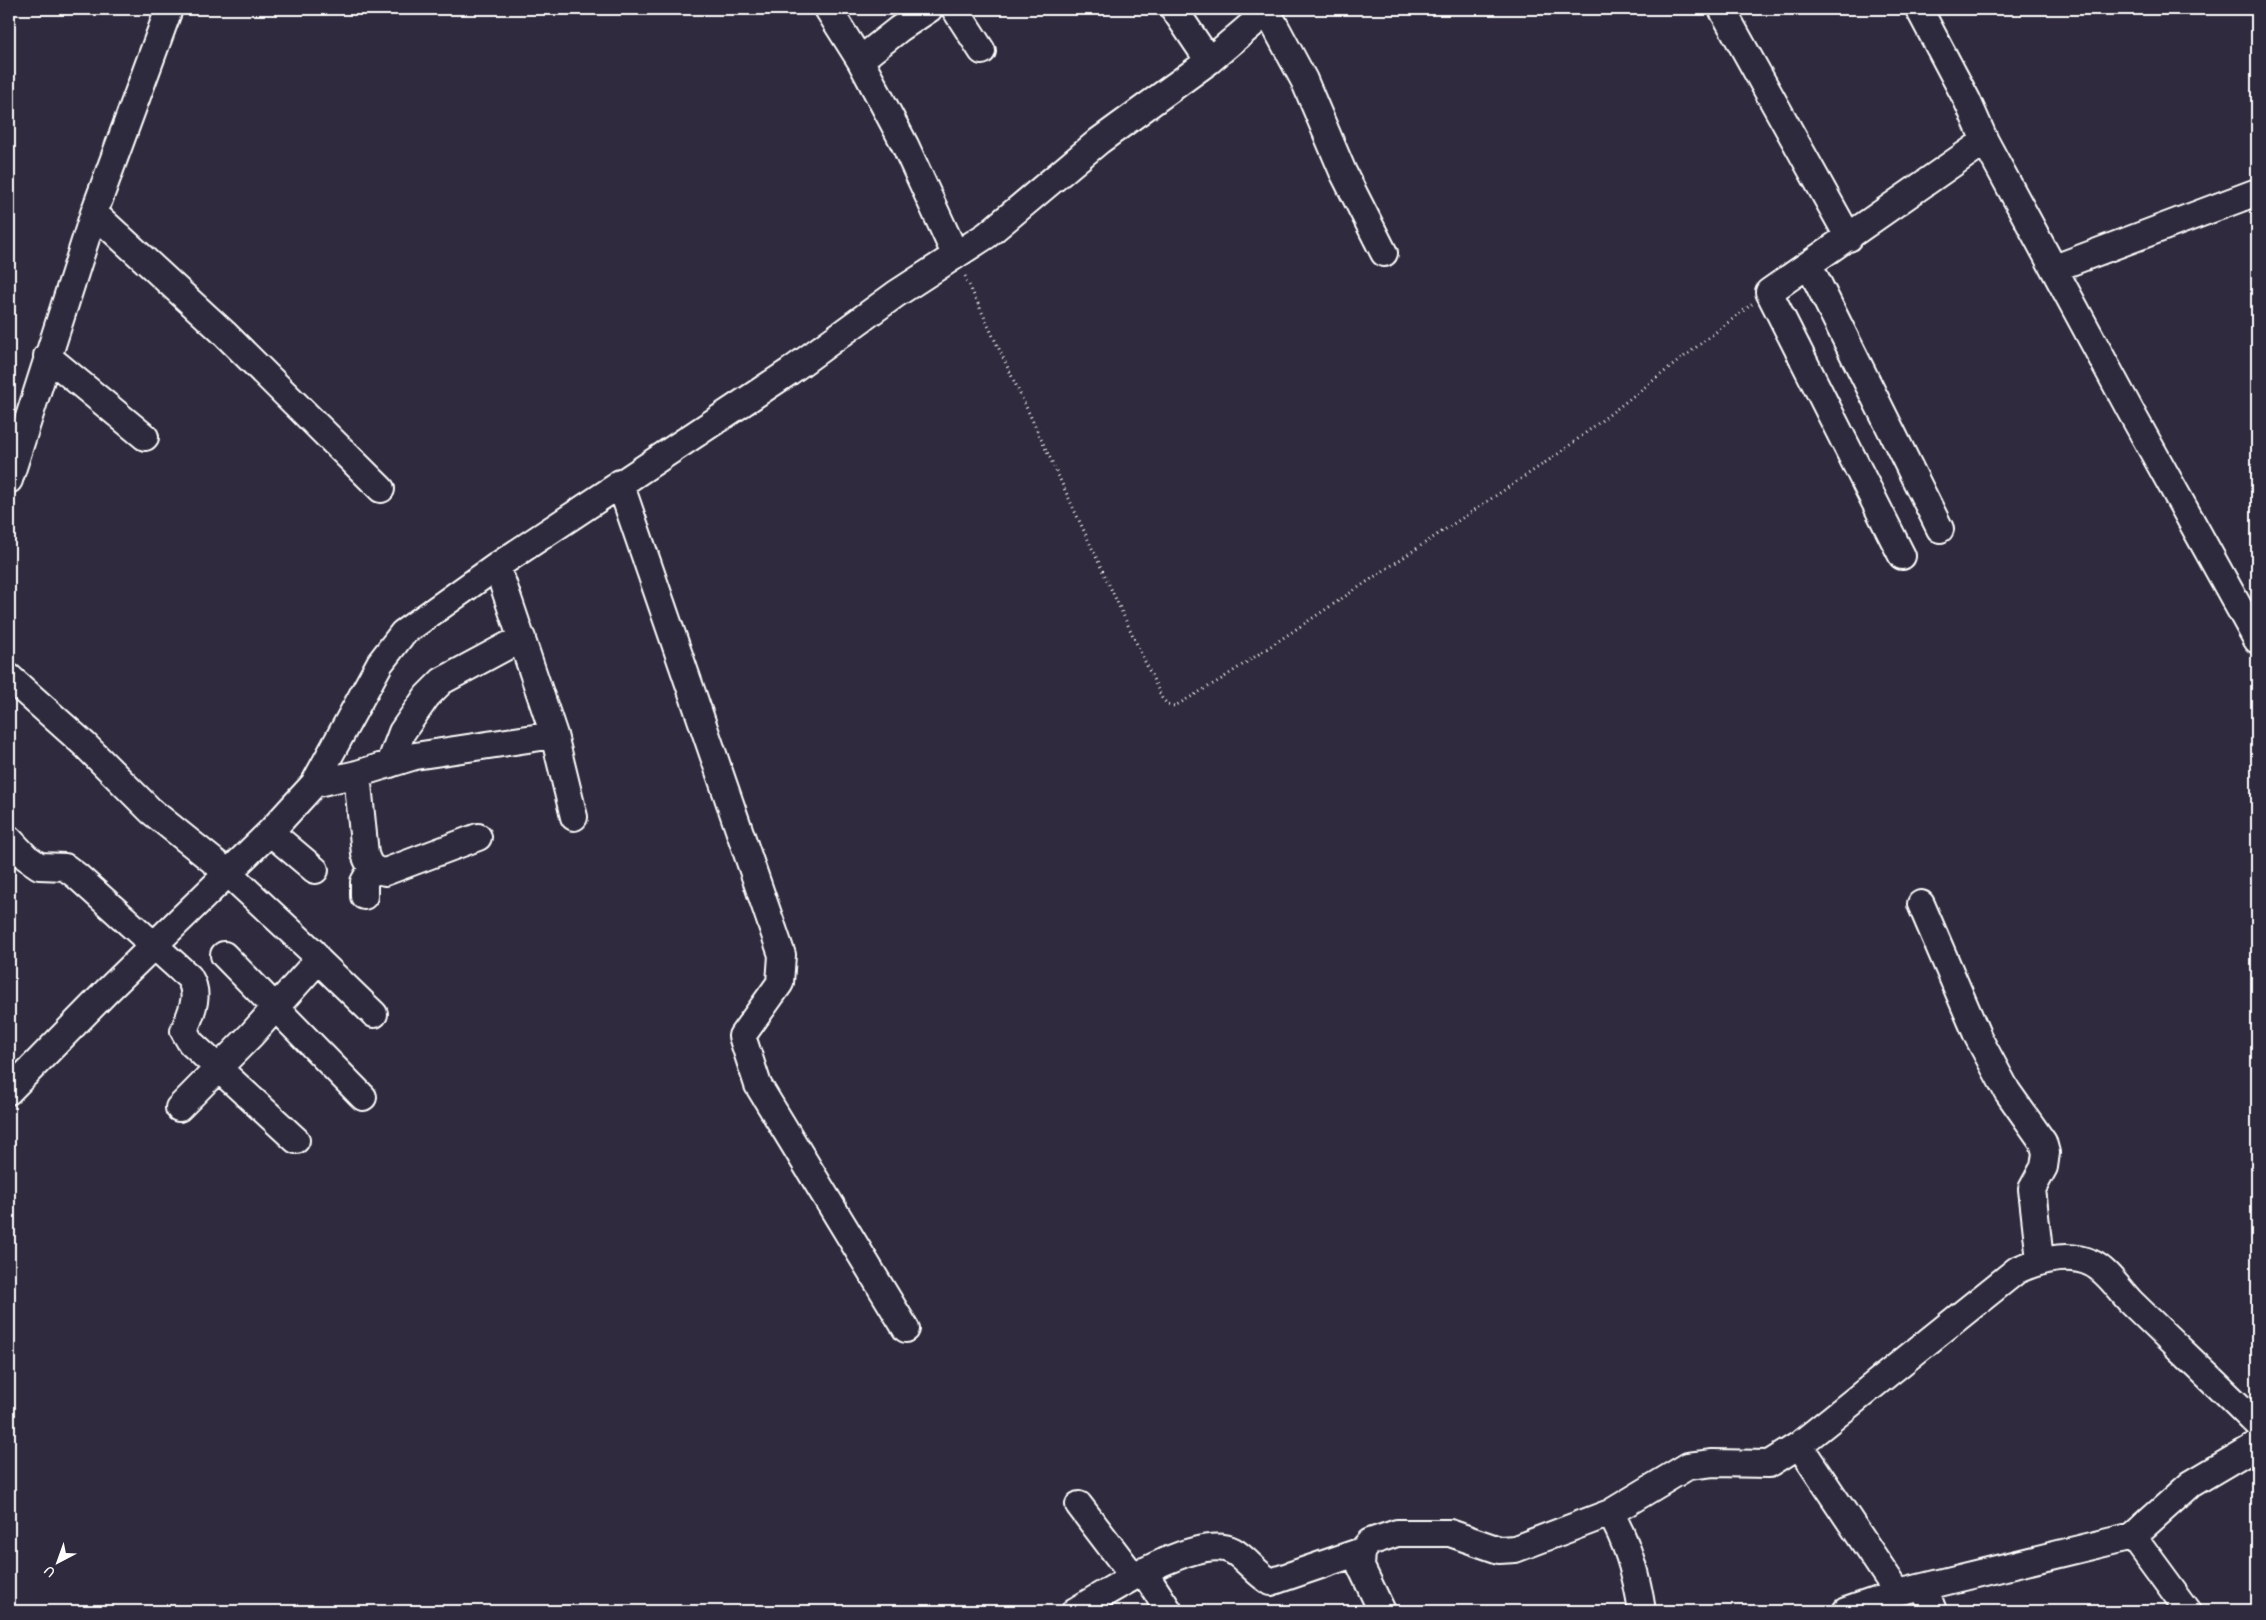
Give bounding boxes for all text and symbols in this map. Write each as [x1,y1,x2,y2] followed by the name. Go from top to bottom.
[32,1538,82,1588] north arrow
[41,1562,59,1581] text: U

